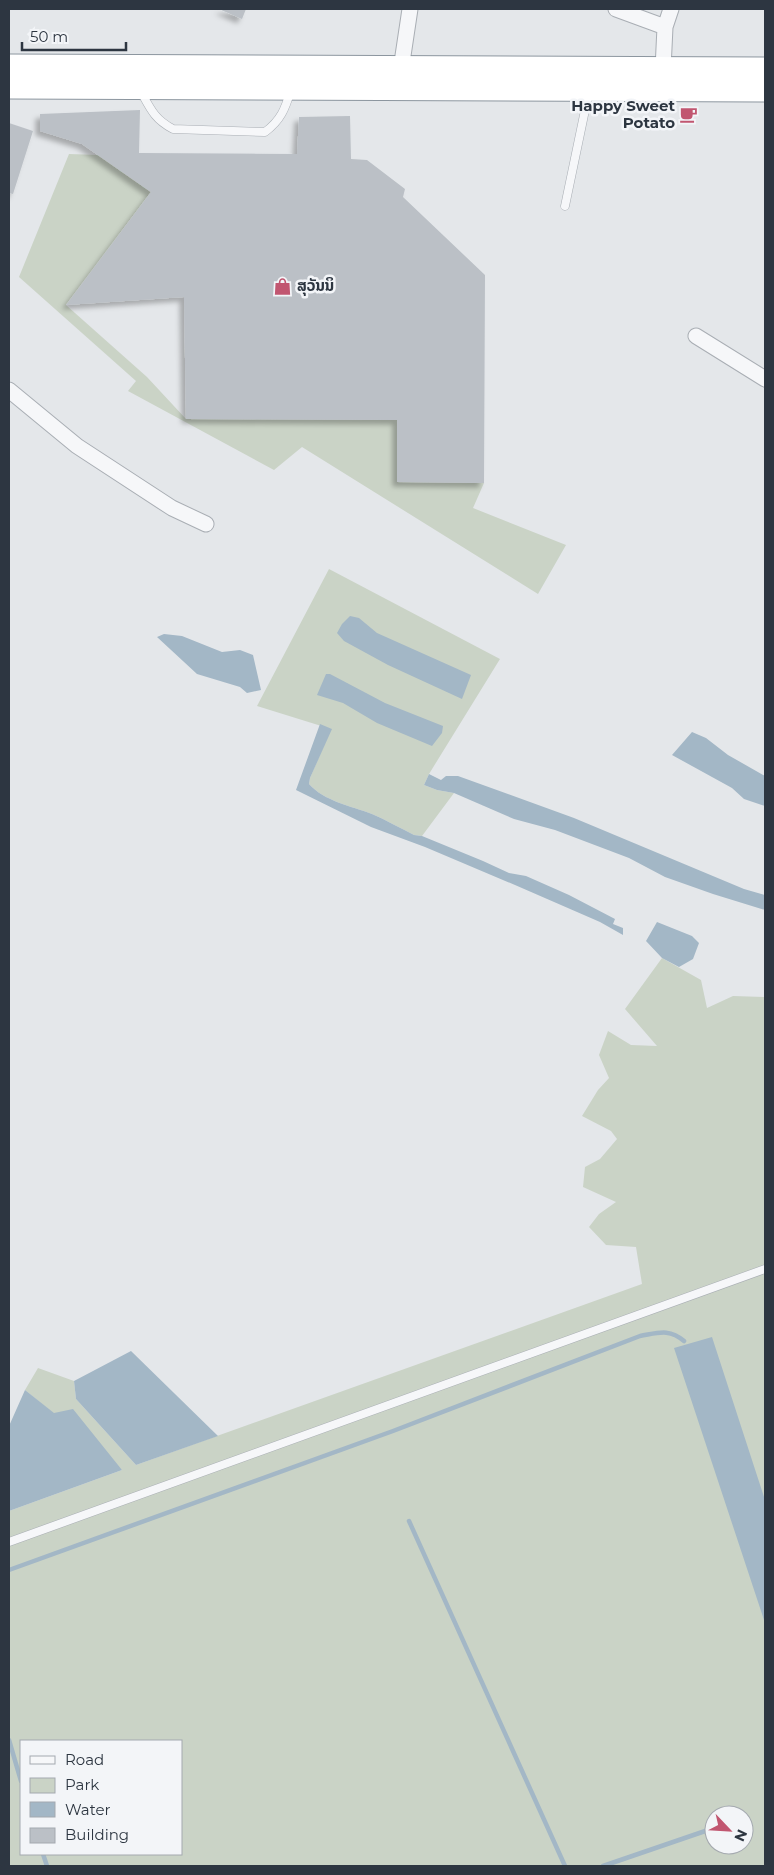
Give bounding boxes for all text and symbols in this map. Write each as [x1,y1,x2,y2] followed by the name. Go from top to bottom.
[22,20,126,52] scale bar
[30,27,68,46] text: 50 m
[571,96,675,132] place label: Happy Sweet Potato
[679,105,699,125] cafe icon: Happy Sweet Potato
[273,276,293,296] shop icon: ສຸວັນນິ
[297,276,334,296] place label: ສຸວັນນິ
[20,1740,182,1855] legend
[65,1750,104,1769] text: Road
[65,1775,99,1794] text: Park
[65,1800,111,1819] text: Water
[704,1805,754,1855] north arrow
[65,1825,129,1844] text: Building
[730,1827,751,1844] text: N

